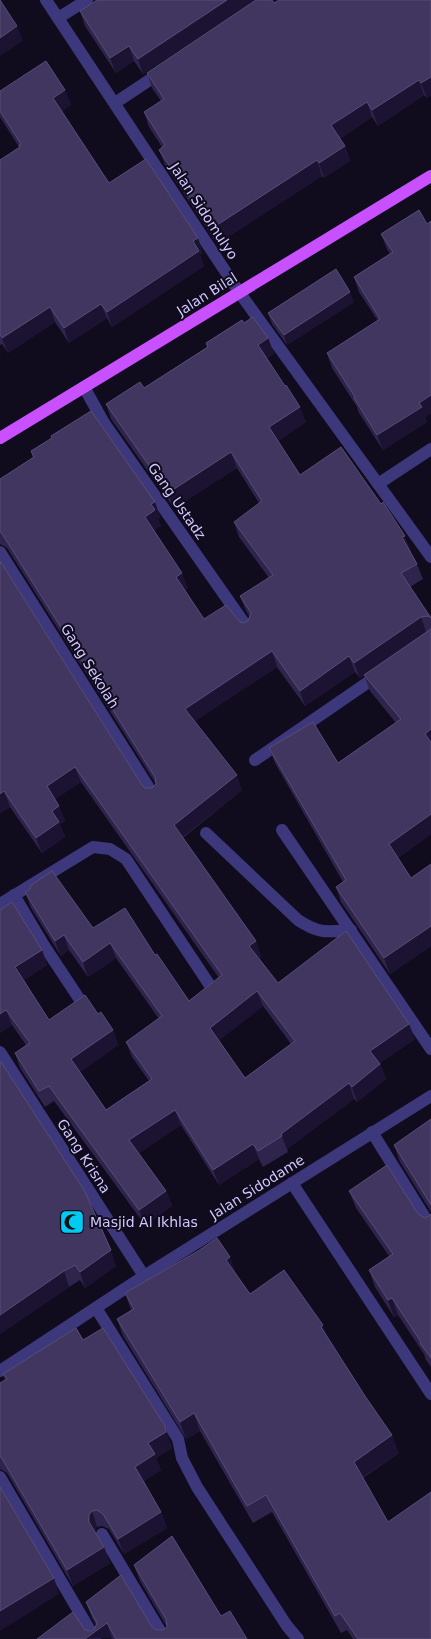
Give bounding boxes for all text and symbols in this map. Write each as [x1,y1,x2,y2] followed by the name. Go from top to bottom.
[166,159,241,262] street label: Jalan Sidomulyo
[173,269,240,319] street label: Jalan Bilal
[145,460,209,542] street label: Gang Ustadz
[58,621,122,711] street label: Gang Sekolah
[54,1116,114,1196] street label: Gang Krisna
[206,1151,307,1223] street label: Jalan Sidodame
[59,1209,85,1235] mosque icon: Masjid Al Ikhlas
[90,1214,198,1230] place label: Masjid Al Ikhlas

